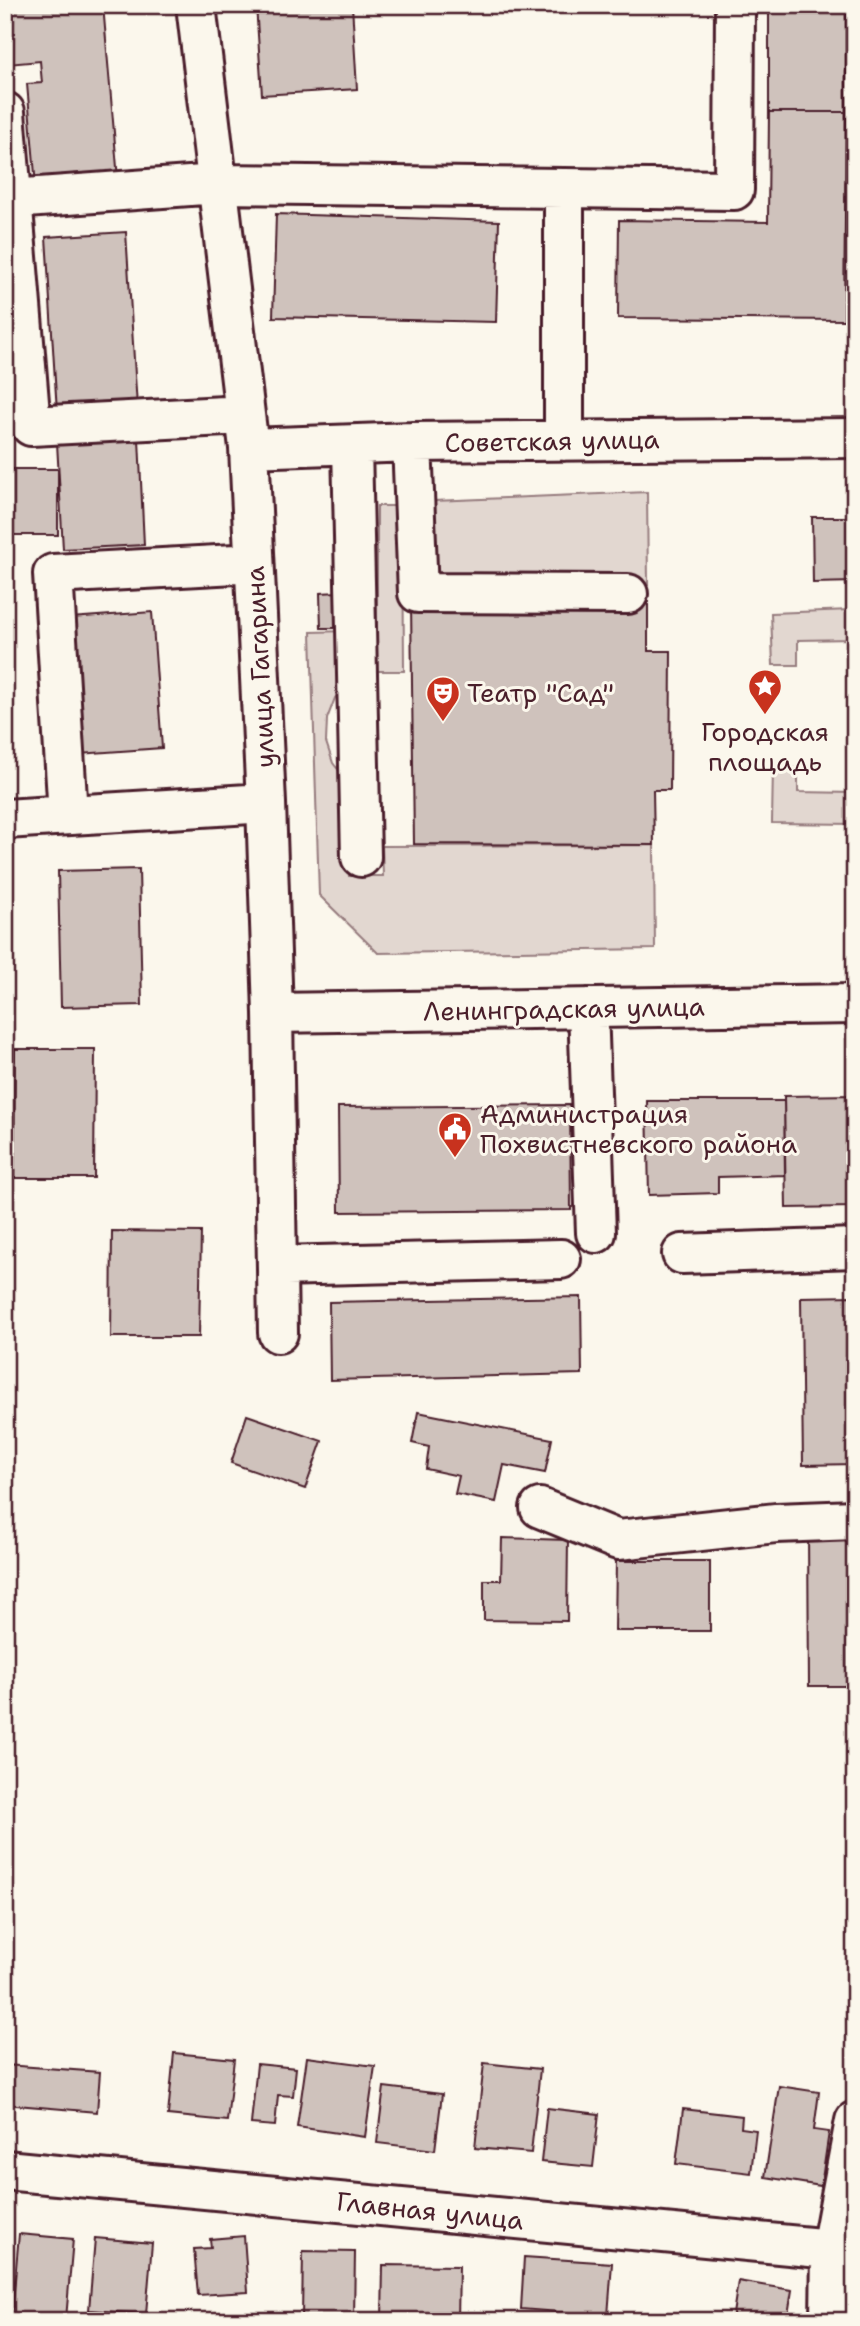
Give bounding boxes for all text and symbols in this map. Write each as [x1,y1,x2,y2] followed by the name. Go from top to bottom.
[444,421,660,460] street label: Советская улица
[237,565,282,769] street label: улица Гагарина
[746,667,784,716] place icon: Городская площадь
[424,674,462,723] theatre icon: Театр "Сад"
[467,675,614,710] place label: Театр "Сад"
[701,714,829,779] place label: Городская площадь
[423,989,705,1028] street label: Ленинградская улица
[480,1096,797,1161] place label: Администрация Похвистневского района
[436,1110,474,1159] public building icon: Администрация Похвистневского района
[335,2183,525,2238] street label: Главная улица

